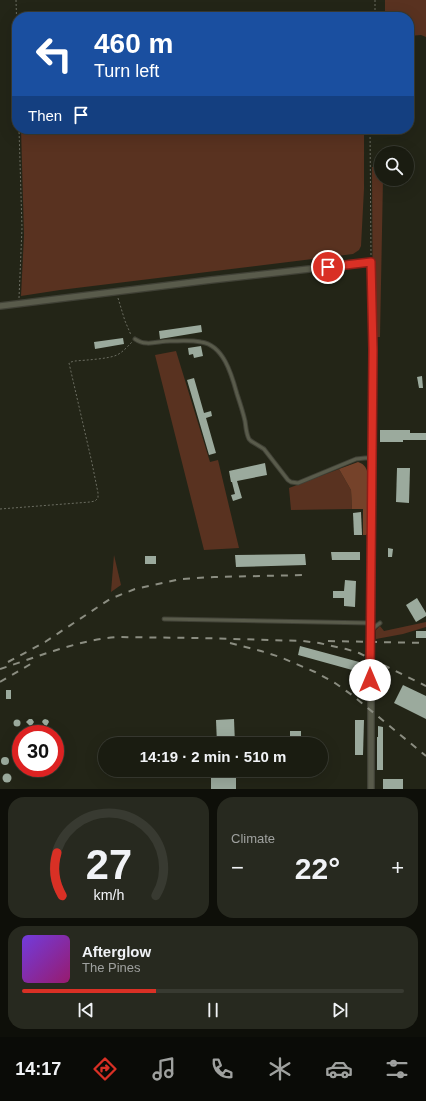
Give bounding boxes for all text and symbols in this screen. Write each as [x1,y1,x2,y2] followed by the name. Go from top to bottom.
[28,28,80,80] icon: left
[94,28,173,59] text: 460 m
[94,61,159,81] text: Turn left
[70,104,92,126] icon: arrive
[28,107,62,124] text: Then
[374,146,414,186] map controls
[374,146,414,186] button: search
[311,250,345,284] pin
[317,256,339,278] icon: arrive
[349,659,391,701] position arrow
[12,725,64,777] speed limit sign: 30
[140,748,286,765] text: 14:19 · 2 min · 510 m
[231,831,275,846] text: Climate
[85,840,132,887] text: 27
[295,852,340,885] text: 22°
[231,855,244,880] text: −
[391,855,404,880] text: +
[93,886,124,902] text: km/h
[82,943,151,960] text: Afterglow
[82,960,141,975] text: The Pines
[75,999,97,1021] icon: previous
[202,999,224,1021] icon: pause
[329,999,351,1021] icon: next
[91,1055,119,1083] icon: directions
[150,1055,178,1083] icon: music
[208,1055,236,1083] icon: phone
[266,1055,294,1083] icon: climate
[325,1055,353,1083] icon: car
[383,1055,411,1083] icon: filters
[15,1059,61,1079] text: 14:17

